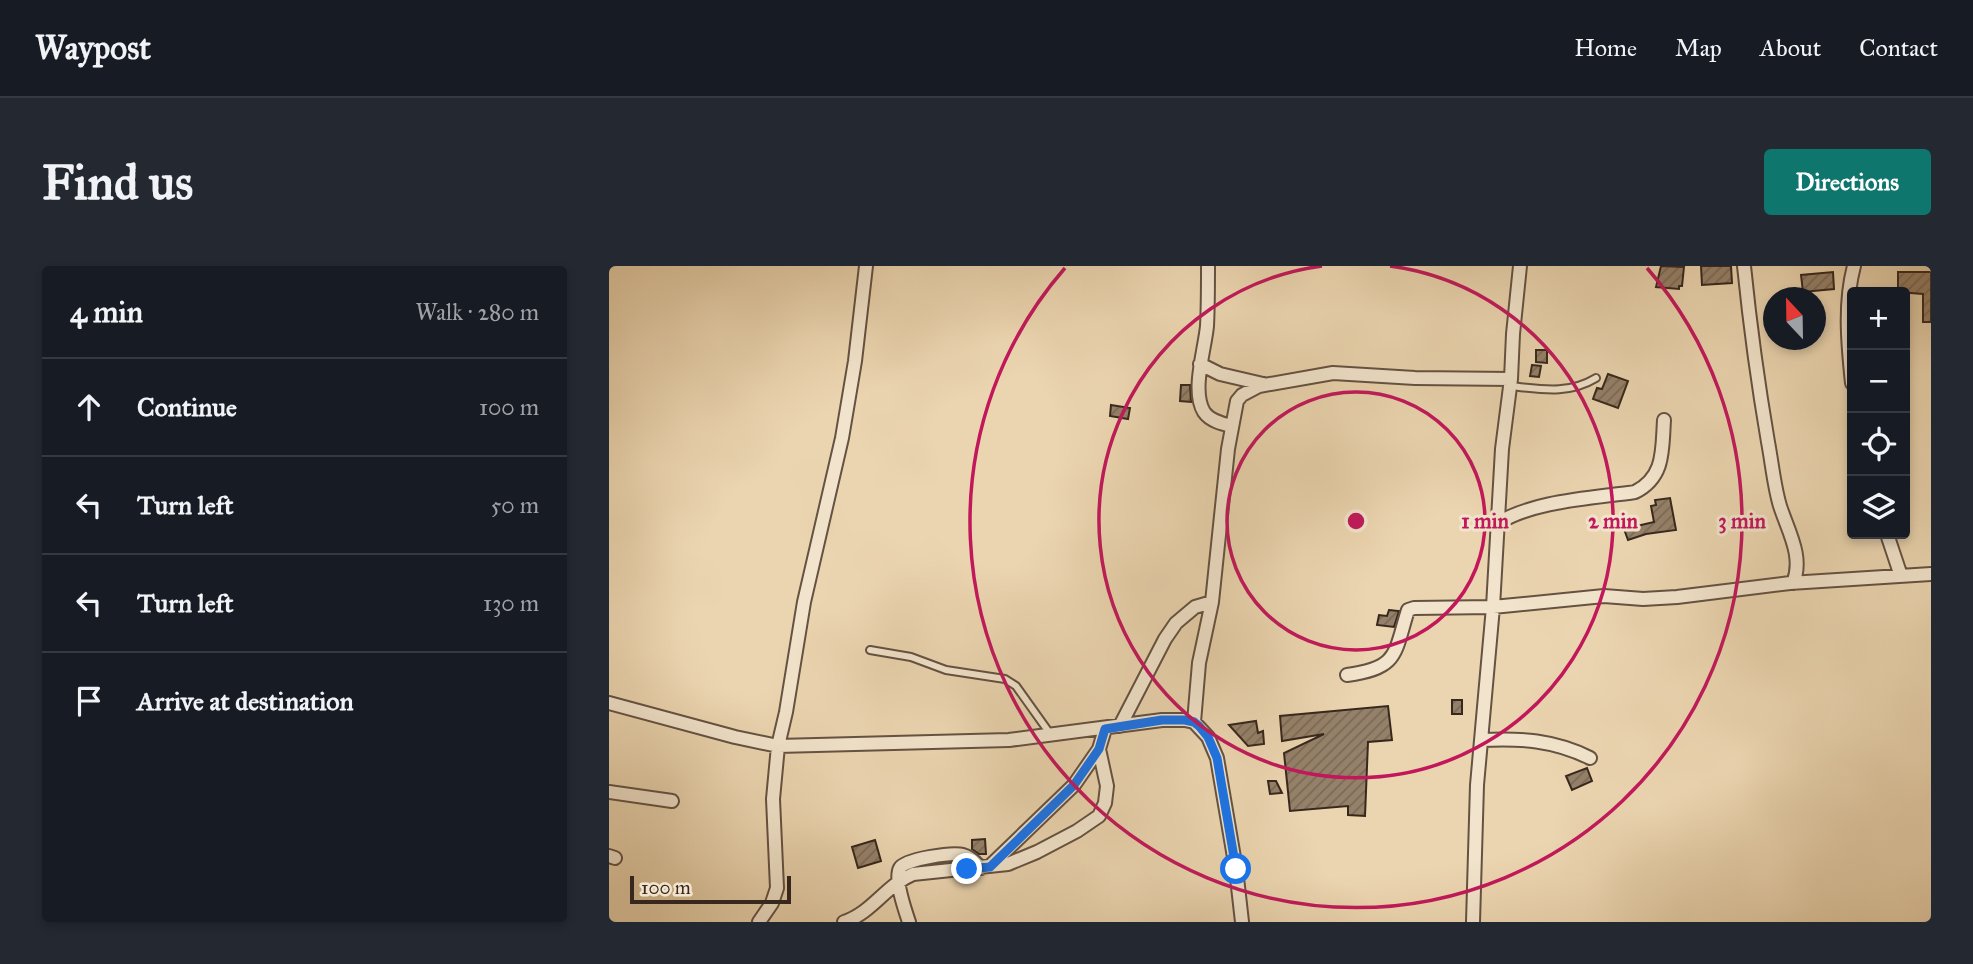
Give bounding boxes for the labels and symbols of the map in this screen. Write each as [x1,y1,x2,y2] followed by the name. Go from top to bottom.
[1763,287,1826,350] north arrow
[1461,508,1509,534] text: 1 min
[1588,508,1638,534] text: 2 min
[1718,508,1766,534] text: 3 min
[1344,509,1368,533] centre of rings
[951,853,982,884] route end
[1220,853,1251,884] route start
[630,873,791,905] scale bar

